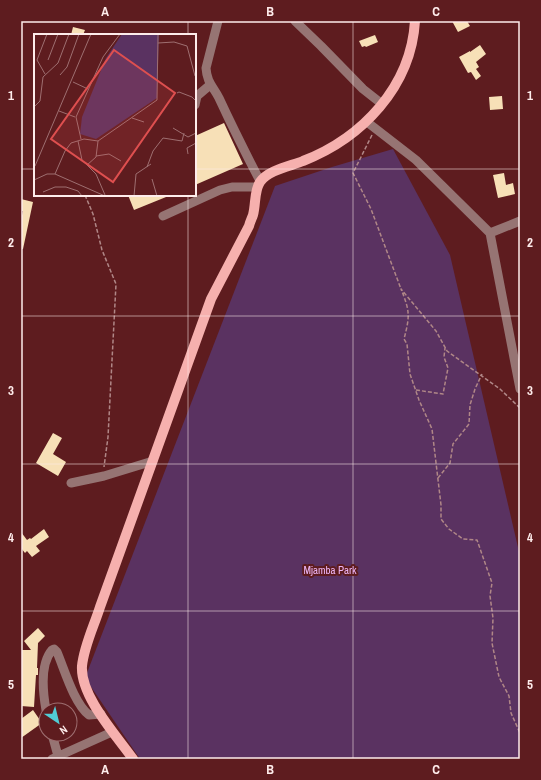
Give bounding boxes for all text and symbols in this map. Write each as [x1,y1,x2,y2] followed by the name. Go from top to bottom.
[101,3,109,20] text: A
[266,3,274,20] text: B
[432,3,440,20] text: C
[34,34,196,196] inset map
[8,87,14,104] text: 1
[527,87,533,104] text: 1
[8,234,14,251] text: 2
[527,234,533,251] text: 2
[8,382,14,399] text: 3
[527,382,533,399] text: 3
[8,529,14,546] text: 4
[527,529,533,546] text: 4
[303,563,357,577] park label: Mjamba Park
[8,676,14,693] text: 5
[527,676,533,693] text: 5
[38,702,78,742] north arrow
[57,723,70,738] text: N
[101,761,109,778] text: A
[266,761,274,778] text: B
[432,761,440,778] text: C

